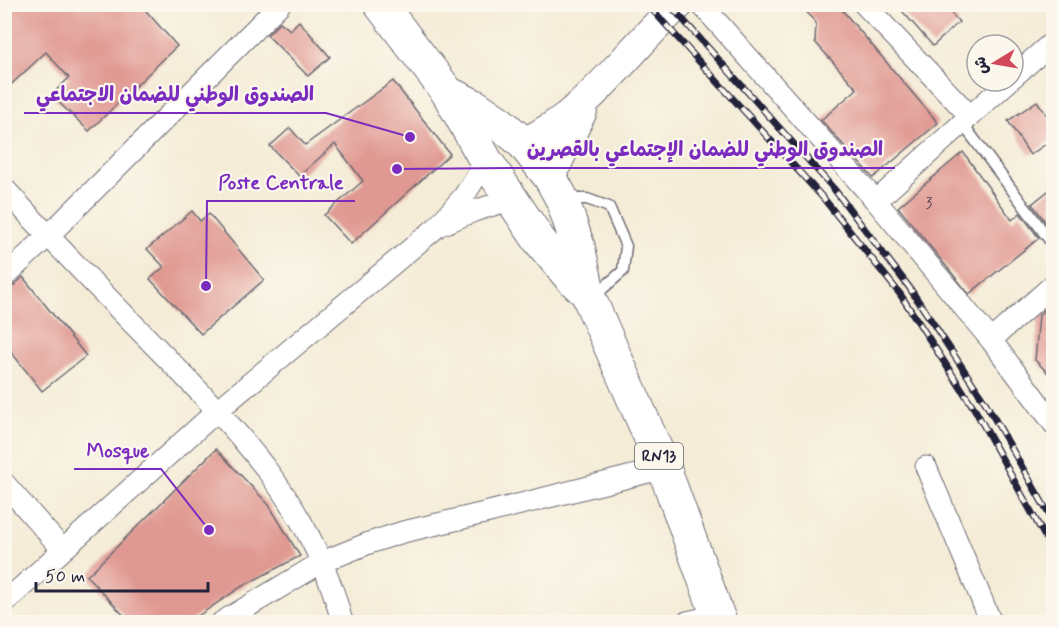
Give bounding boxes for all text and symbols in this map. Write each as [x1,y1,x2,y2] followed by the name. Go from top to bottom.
[965,33,1025,93] north arrow
[970,55,994,76] text: ش
[24,75,326,113] callout: الصندوق الوطني للضمان الاجتماعي
[36,82,314,112] text: الصندوق الوطني للضمان الاجتماعي
[515,130,895,168] callout: الصندوق الوطني للضمان الإجتماعي بالقصرين
[527,137,883,167] text: الصندوق الوطني للضمان الإجتماعي بالقصرين
[207,163,355,201] callout: Poste Centrale
[218,170,344,197] text: Poste Centrale
[926,194,933,214] house number: 3
[74,431,161,469] callout: Mosque
[87,438,150,465] text: Mosque
[635,443,683,469] road number: RN13
[36,555,208,593] scale bar
[45,565,85,589] text: 50 m

